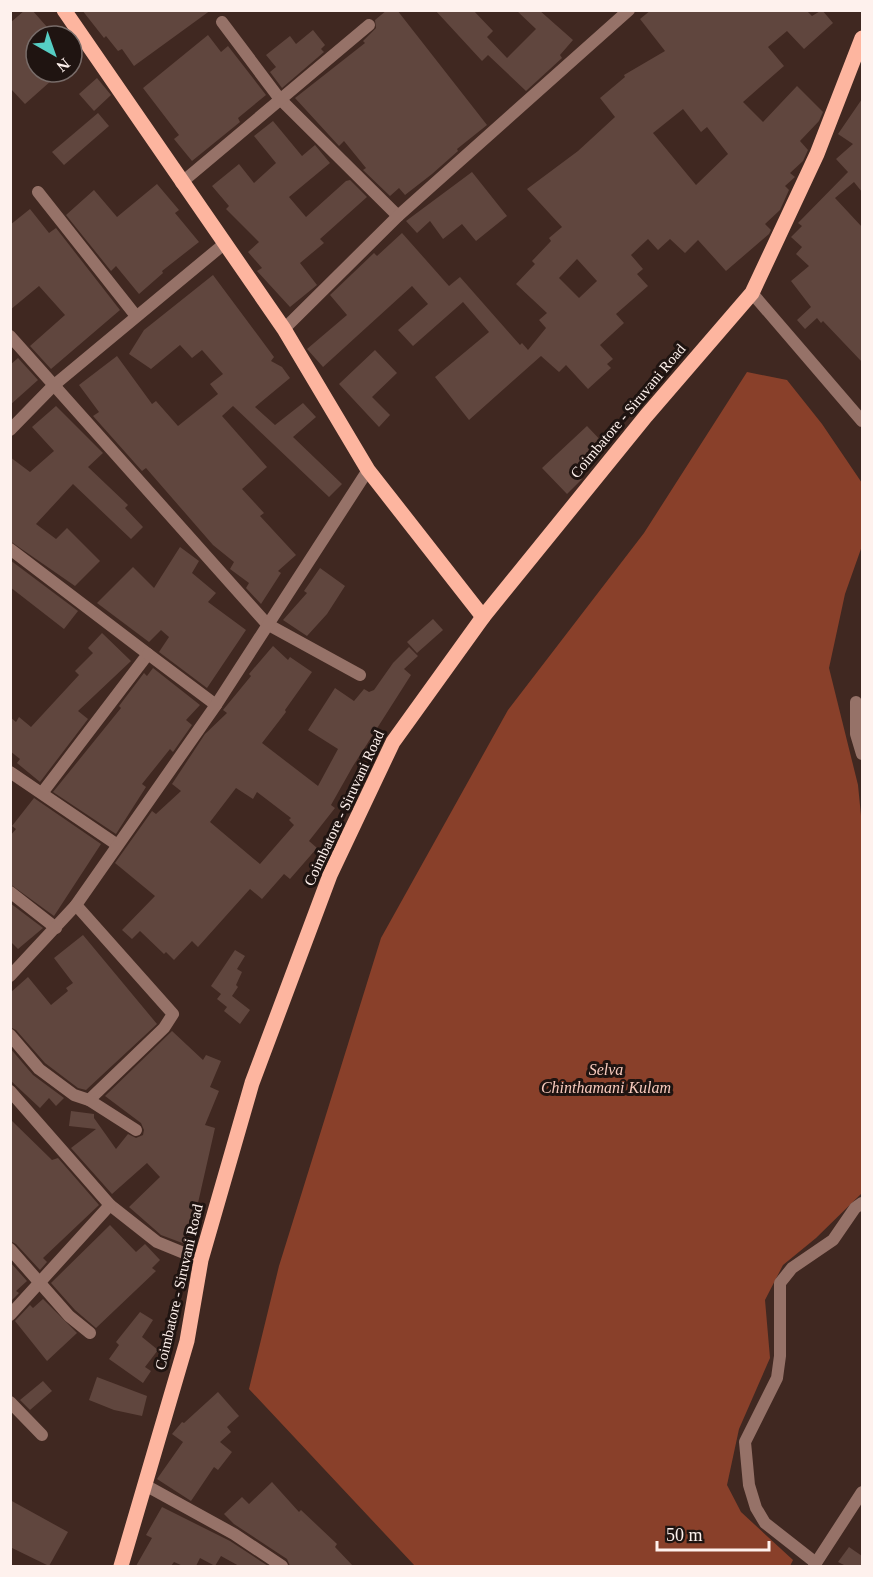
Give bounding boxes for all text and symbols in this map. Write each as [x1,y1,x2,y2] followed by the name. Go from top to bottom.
[24,24,84,84] north arrow
[53,55,73,76] text: N
[567,341,689,481] street label: Coimbatore - Siruvani Road
[301,727,387,888] street label: Coimbatore - Siruvani Road
[541,1061,671,1096] water label: Selva Chinthamani Kulam
[152,1202,206,1371] street label: Coimbatore - Siruvani Road
[657,1514,770,1552] scale bar
[666,1525,703,1545] text: 50 m

